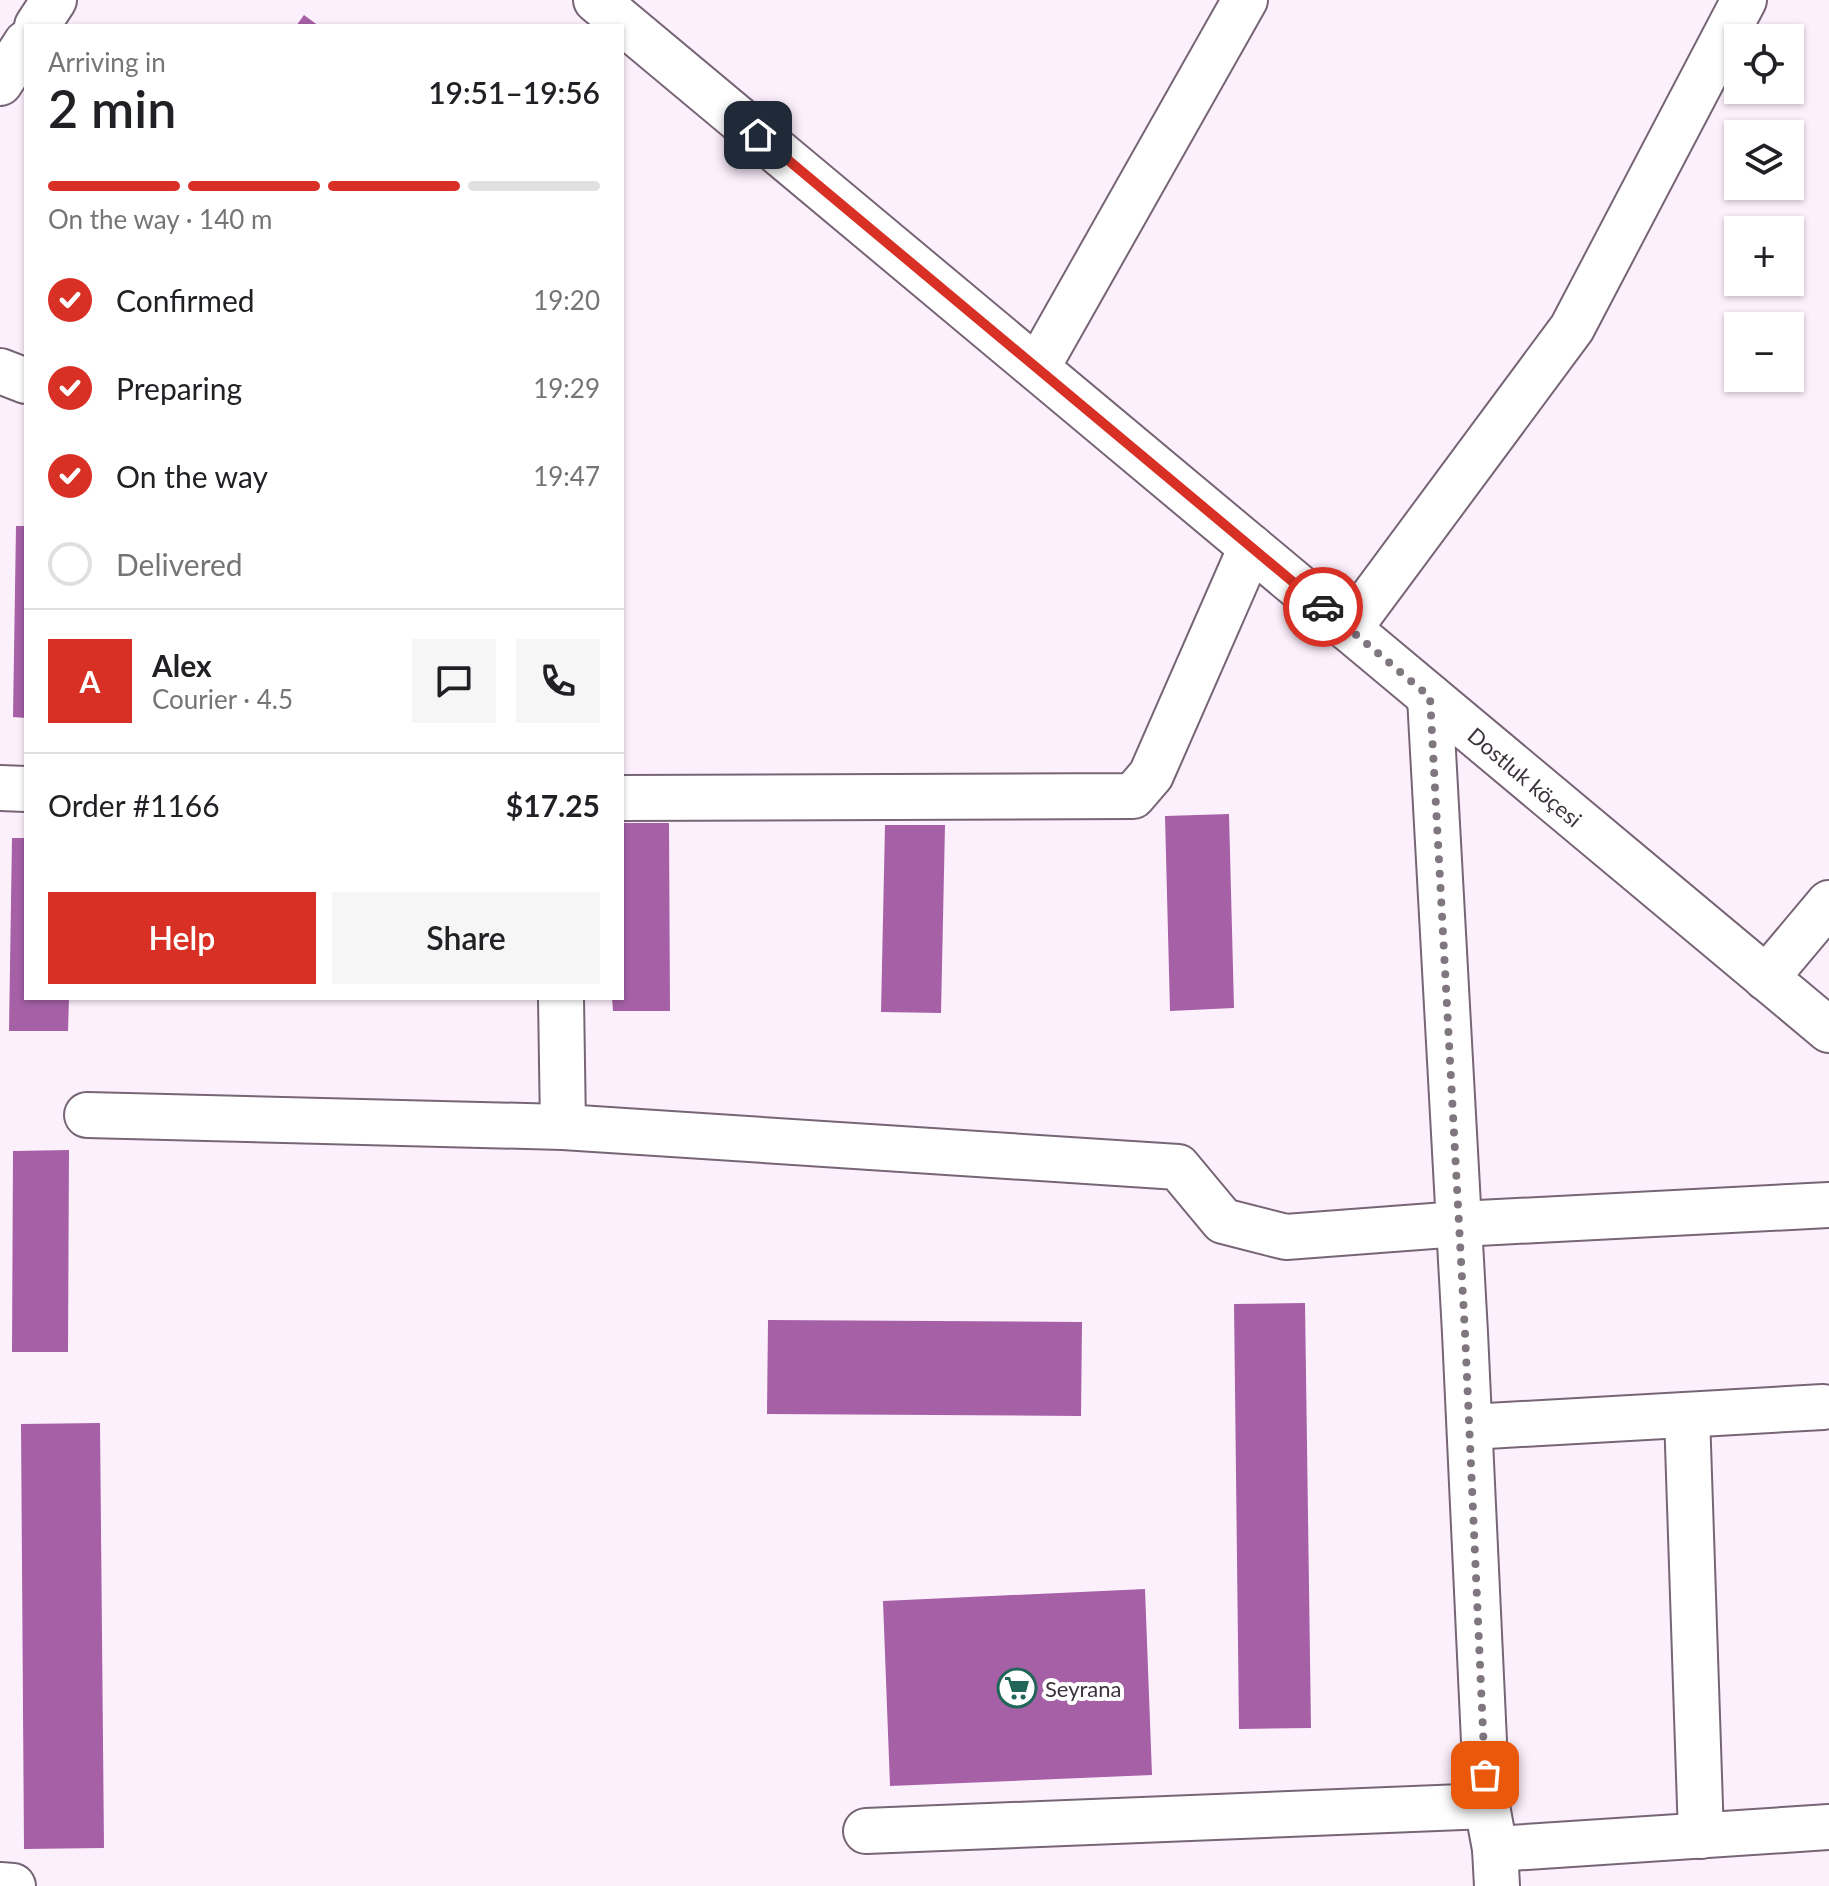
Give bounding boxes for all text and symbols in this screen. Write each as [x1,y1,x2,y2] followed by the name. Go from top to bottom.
[1724,24,1804,392] map controls
[1724,24,1804,104] button: locate
[48,46,166,78] text: Arriving in
[428,74,600,110] text: 19:51–19:56
[48,77,176,139] text: 2 min
[724,101,792,169] pin
[736,113,780,157] icon: home
[1724,120,1804,200] button: layers
[48,203,272,235] text: On the way · 140 m
[1724,216,1804,296] button: +
[48,278,92,322] icon: check
[116,282,255,318] text: Confirmed
[533,284,600,316] text: 19:20
[1724,312,1804,392] button: −
[48,366,92,410] icon: check
[116,370,242,406] text: Preparing
[533,372,600,404] text: 19:29
[48,454,92,498] icon: check
[116,458,268,494] text: On the way
[533,460,600,492] text: 19:47
[116,546,243,582] text: Delivered
[1283,567,1363,647] courier
[1301,585,1345,629] icon: car
[412,639,496,723] button: chat
[516,639,600,723] button: phone
[152,647,212,683] text: Alex
[80,663,100,699] text: A
[152,683,293,715] text: Courier · 4.5
[1463,722,1587,832] street label: Dostluk köçesi
[48,787,220,823] text: Order #1166
[506,787,600,823] text: $17.25
[48,892,316,984] button: Help
[332,892,600,984] button: Share
[996,1667,1038,1709] supermarket icon: Seyrana
[1045,1675,1122,1702] place label: Seyrana
[1451,1741,1519,1809] pin
[1463,1753,1507,1797] icon: bag

